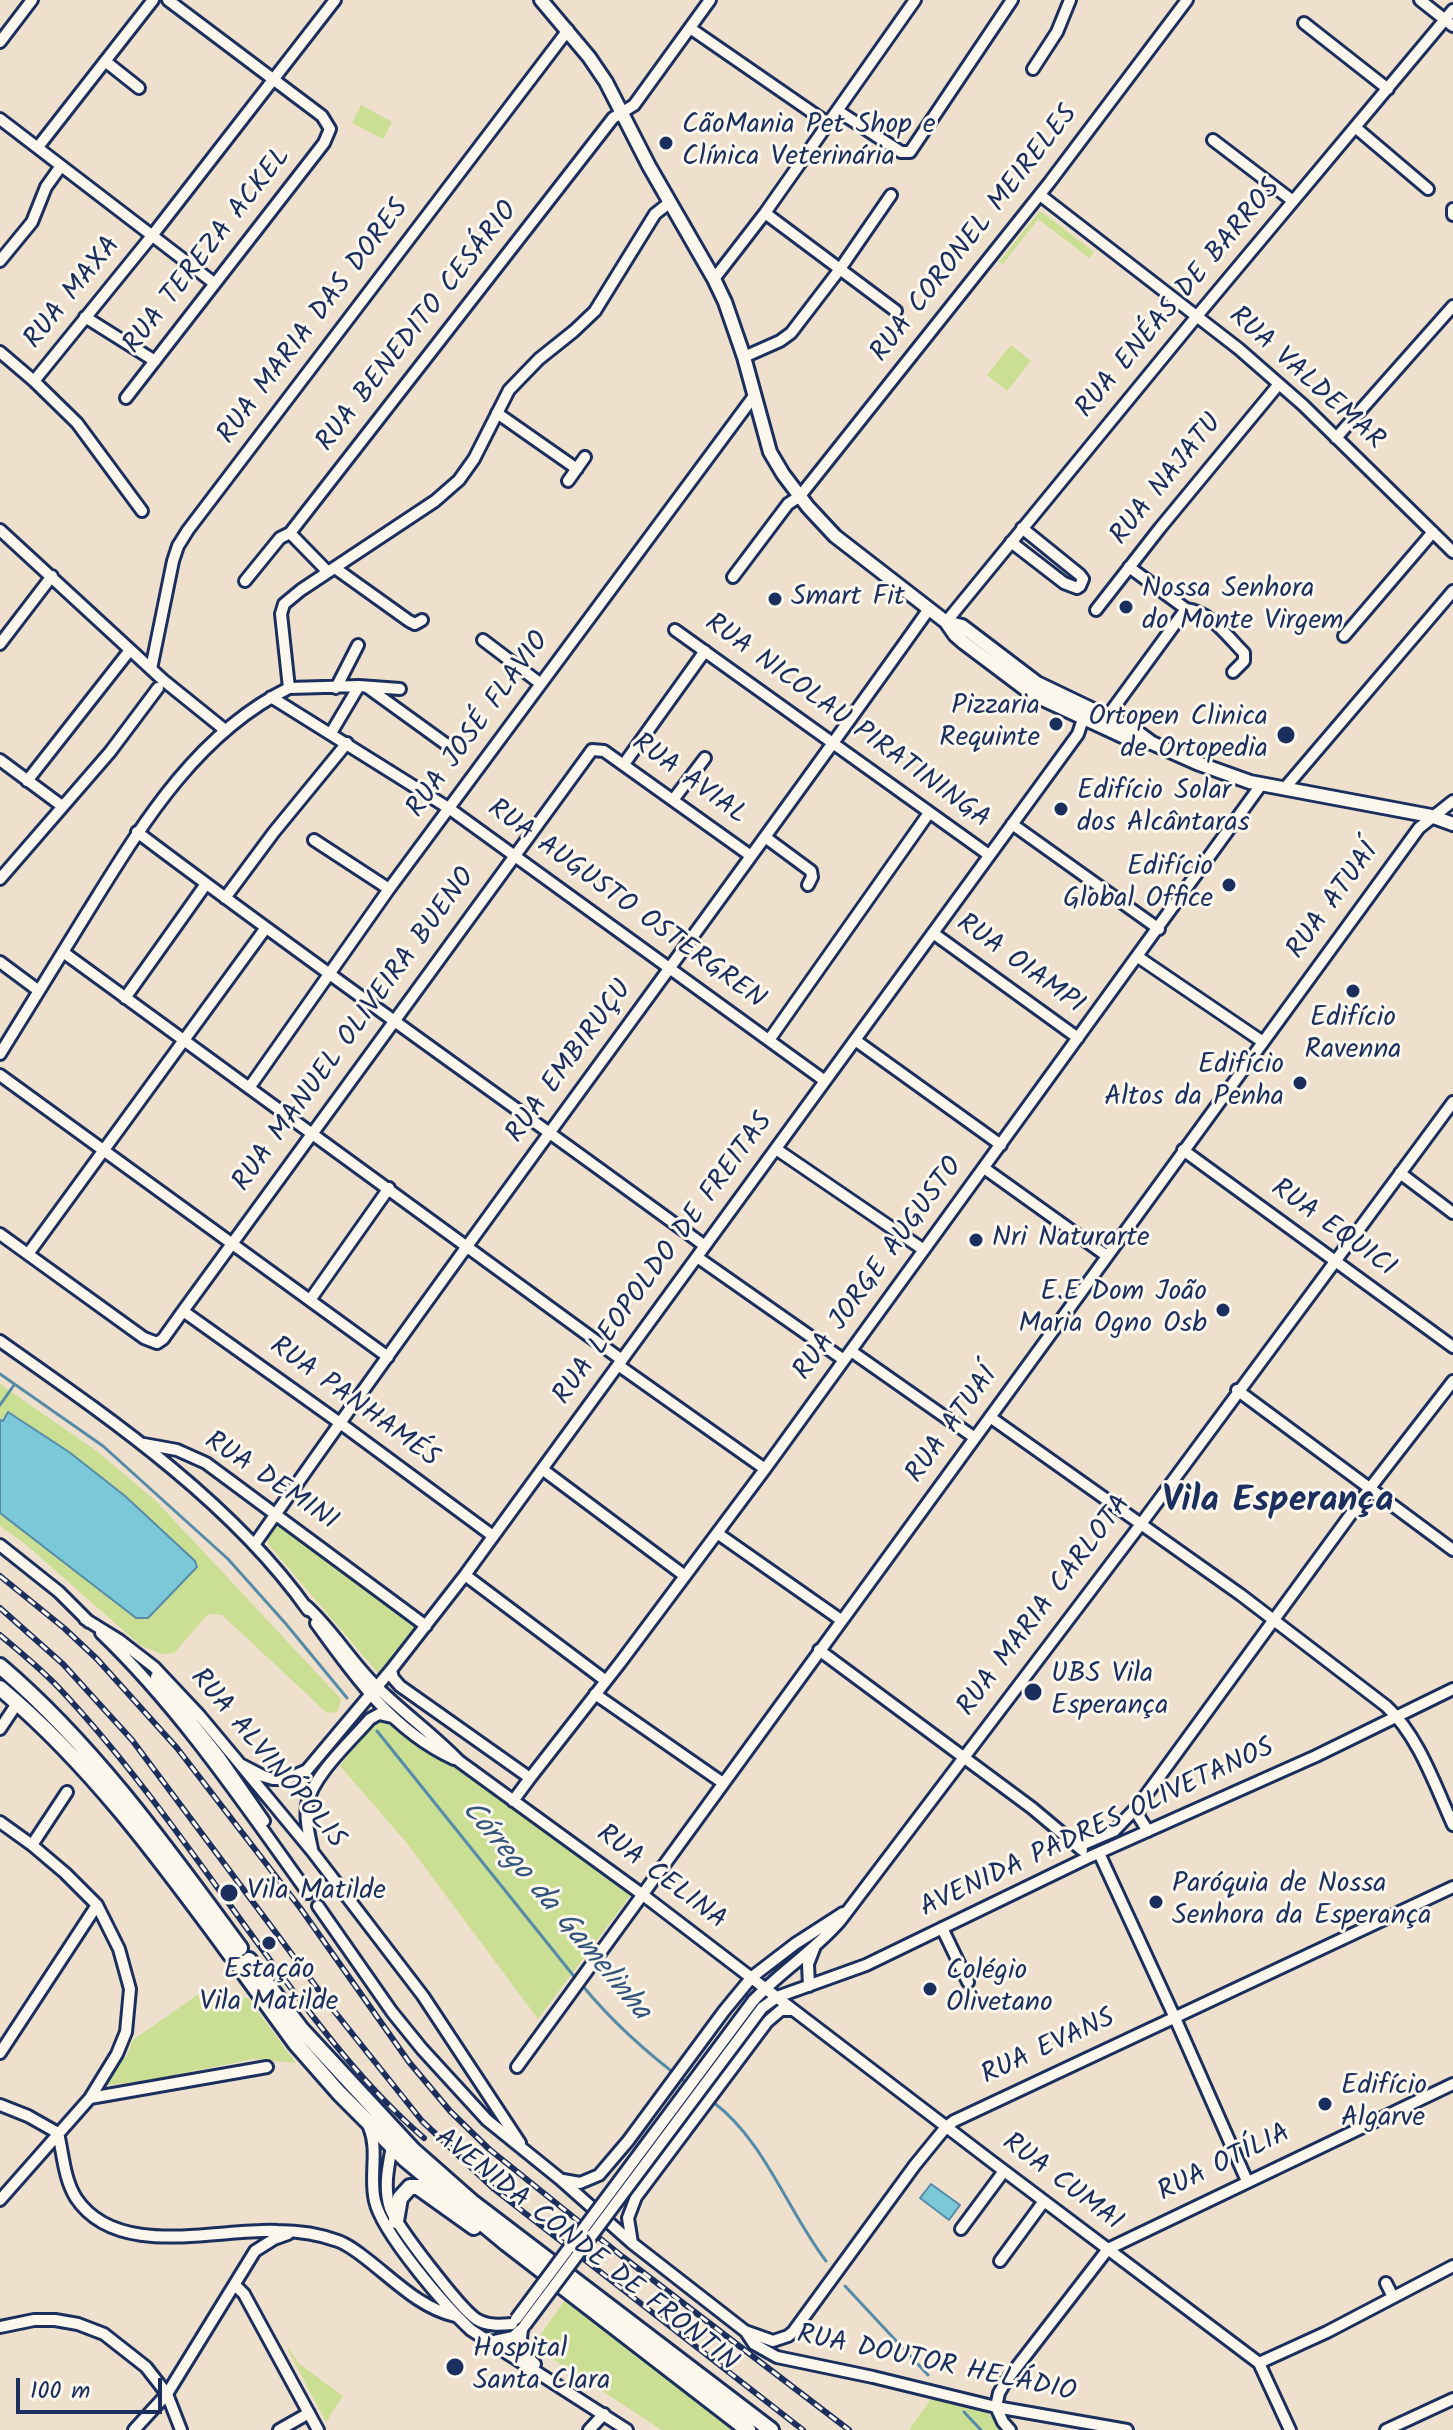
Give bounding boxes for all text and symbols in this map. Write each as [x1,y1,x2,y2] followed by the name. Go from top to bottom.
[865,100,1087,370] street label: RUA CORONEL MEIRELES
[682,110,935,176] place label: CãoMania Pet Shop e Clínica Veterinária
[657,134,675,152] marker: CãoMania Pet Shop e Clínica Veterinária
[118,142,300,362] street label: RUA TEREZA ACKEL
[1070,174,1290,426] street label: RUA ENÉAS DE BARROS
[212,194,418,452] street label: RUA MARIA DAS DORES
[311,196,527,460] street label: RUA BENEDITO CESÁRIO
[18,231,130,357] street label: RUA MAXA
[1220,301,1390,459] street label: RUA VALDEMAR
[1105,409,1231,553] street label: RUA NAJATU
[1142,574,1343,640] place label: Nossa Senhora do Monte Virgem
[791,582,905,616] place label: Smart Fit
[766,590,784,608] marker: Smart Fit
[1117,598,1135,616] marker: Nossa Senhora do Monte Virgem
[697,608,995,838] street label: RUA NICOLAU PIRATININGA
[401,626,559,826] street label: RUA JOSÉ FLAVIO
[939,691,1040,757] place label: Pizzaria Requinte
[1088,702,1268,768] place label: Ortopen Clinica de Ortopedia
[1047,715,1065,733] marker: Pizzaria Requinte
[1275,724,1297,746] marker: Ortopen Clinica de Ortopedia
[624,728,752,834] street label: RUA AVIAL
[1077,776,1250,842] place label: Edifício Solar dos Alcântaras
[479,794,771,1018] street label: RUA AUGUSTO OSTERGREN
[1052,800,1070,818] marker: Edifício Solar dos Alcântaras
[1281,837,1389,967] street label: RUA ATUAÍ
[1063,852,1213,918] place label: Edifício Global Office
[227,863,485,1199] street label: RUA MANUEL OLIVEIRA BUENO
[1220,876,1238,894] marker: Edifício Global Office
[948,908,1090,1024] street label: RUA OIAMPI
[501,975,641,1151] street label: RUA EMBIRUÇU
[1344,982,1362,1000] marker: Edifício Ravenna
[1305,1003,1401,1069] place label: Edifício Ravenna
[1104,1050,1284,1116] place label: Edifício Altos da Penha
[1291,1074,1309,1092] marker: Edifício Altos da Penha
[548,1107,782,1413] street label: RUA LEOPOLDO DE FREITAS
[788,1152,972,1388] street label: RUA JORGE AUGUSTO
[1263,1173,1401,1287] street label: RUA EQUICI
[992,1223,1150,1257] place label: Nri Naturarte
[967,1231,985,1249] marker: Nri Naturarte
[1018,1277,1207,1343] place label: E.E Dom João Maria Ogno Osb
[1214,1301,1232,1319] marker: E.E Dom João Maria Ogno Osb
[262,1331,444,1477] street label: RUA PANHAMÉS
[900,1361,1008,1491] street label: RUA ATUAÍ
[197,1426,343,1540] street label: RUA DEMINI
[1162,1482,1394,1526] district label: Vila Esperança
[952,1490,1140,1724] street label: RUA MARIA CARLOTA
[1051,1659,1168,1725] place label: UBS Vila Esperança
[181,1663,351,1857] street label: RUA ALVINÓPOLIS
[1022,1681,1044,1703] marker: UBS Vila Esperança
[916,1733,1280,1927] street label: AVENIDA PADRES OLIVETANOS
[451,1795,657,2029] water label: Córrego da Gamelinha
[588,1819,732,1939] street label: RUA CELINA
[1172,1869,1431,1935] place label: Paróquia de Nossa Senhora da Esperança
[247,1876,386,1910] place label: Vila Matilde
[218,1882,240,1904] marker: Vila Matilde
[1147,1893,1165,1911] marker: Paróquia de Nossa Senhora da Esperança
[260,1934,278,1952] marker: Estação Vila Matilde
[200,1955,338,2021] place label: Estação Vila Matilde
[946,1956,1053,2022] place label: Colégio Olivetano
[921,1980,939,1998] marker: Colégio Olivetano
[977,2003,1121,2095] street label: RUA EVANS
[1341,2071,1427,2137] place label: Edifício Algarve
[1316,2095,1334,2113] marker: Edifício Algarve
[1153,2119,1297,2211] street label: RUA OTÍLIA
[426,2123,744,2381] street label: AVENIDA CONDE DE FRONTIN
[994,2128,1128,2240] street label: RUA CUMAI
[793,2320,1079,2412] street label: RUA DOUTOR HELÁDIO
[473,2334,610,2400] place label: Hospital Santa Clara
[444,2356,466,2378] marker: Hospital Santa Clara
[20,2362,166,2412] scale bar
[30,2372,90,2411] text: 100 m

